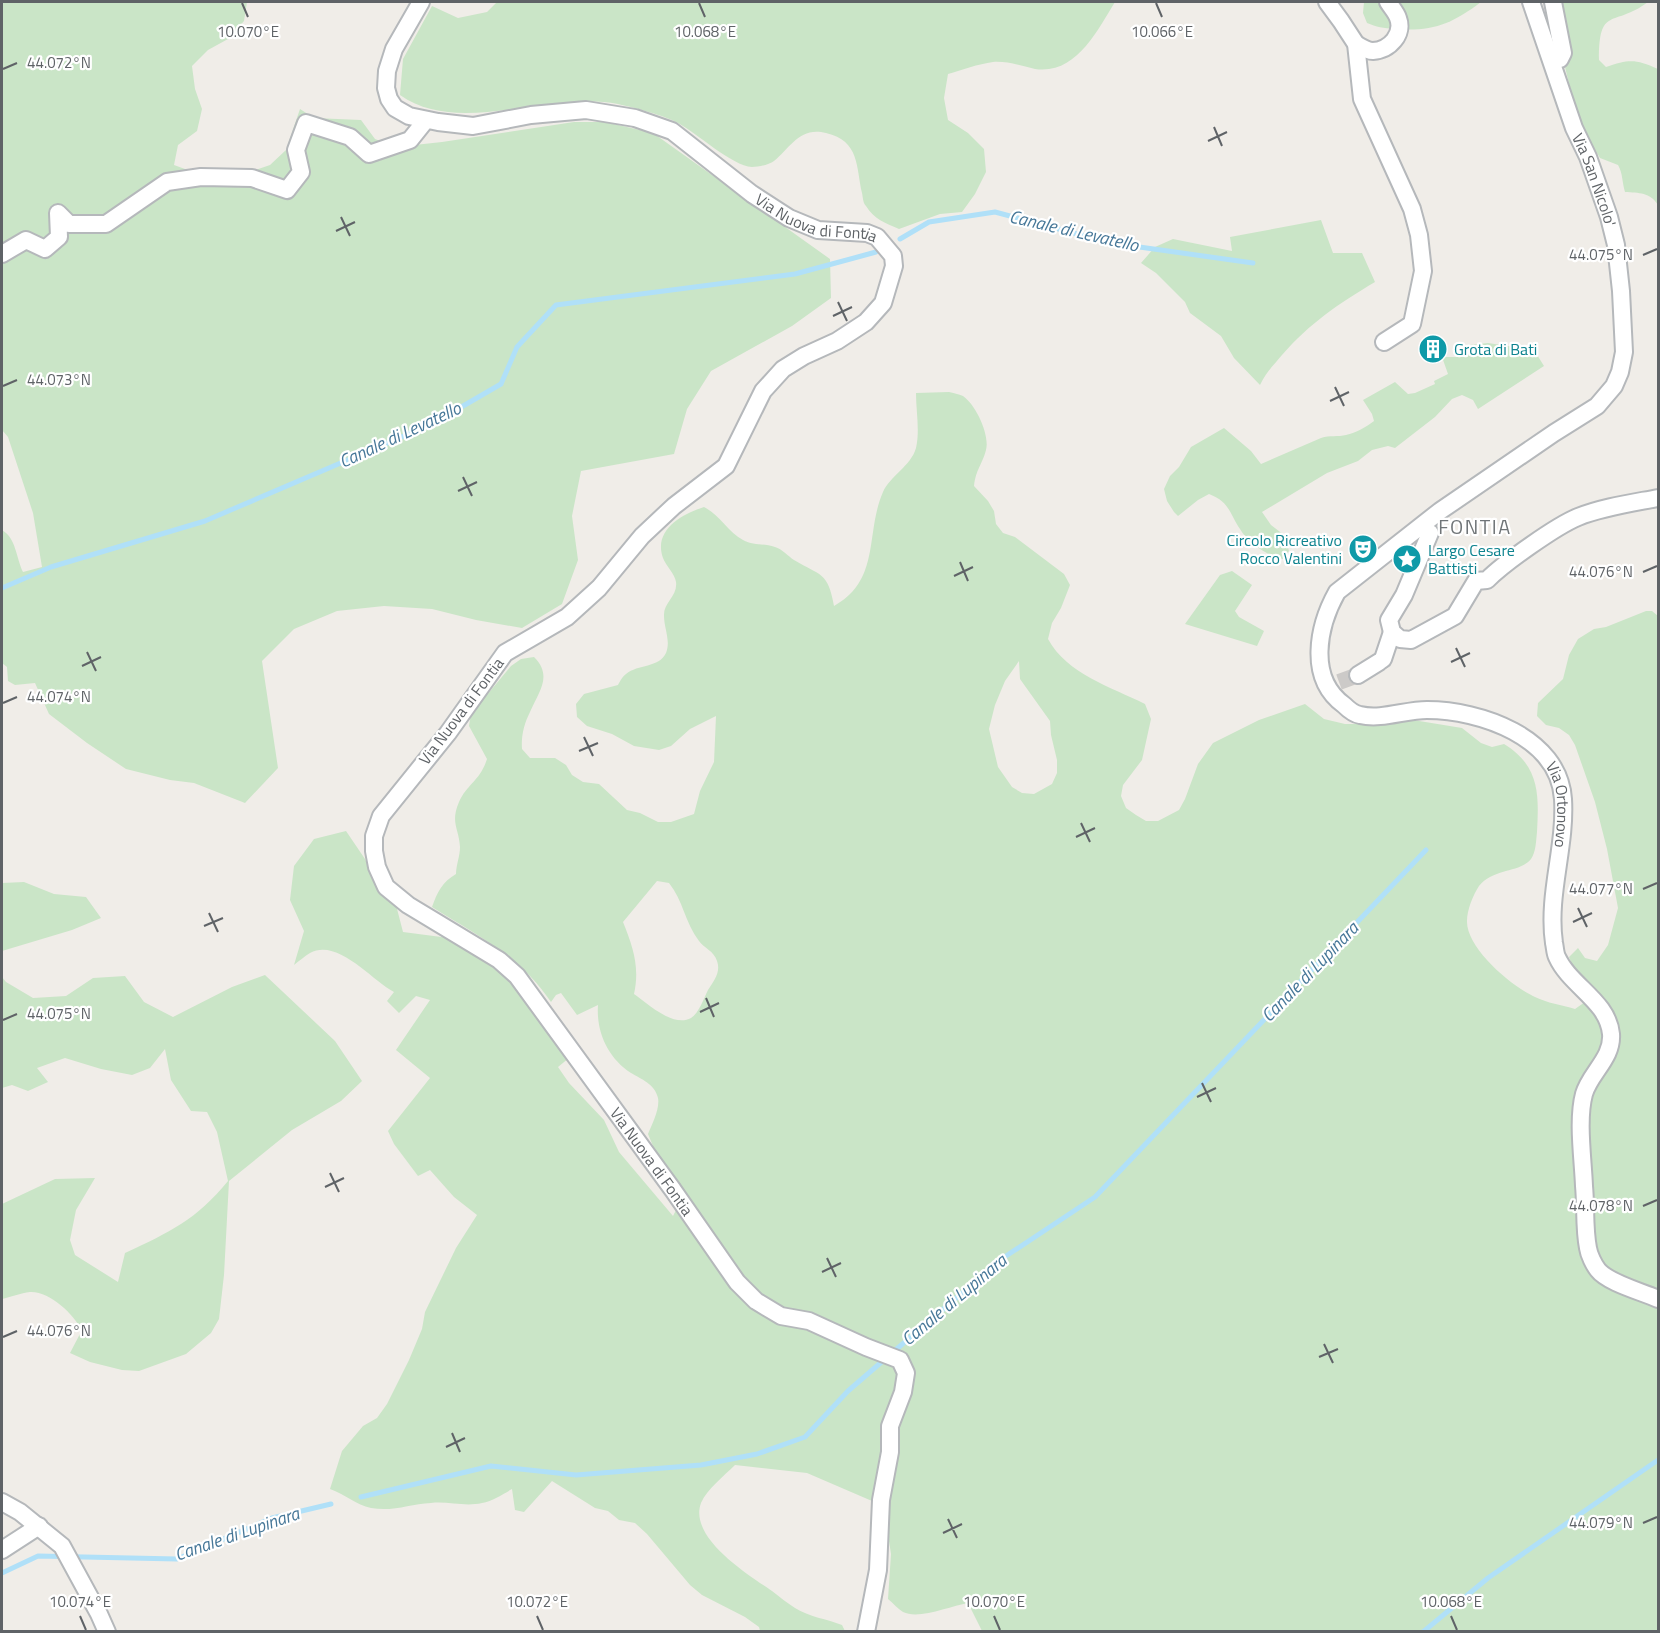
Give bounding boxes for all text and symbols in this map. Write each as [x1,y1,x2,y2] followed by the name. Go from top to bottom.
[217,20,279,43] text: 10.070°E
[674,20,736,43] text: 10.068°E
[1131,20,1193,43] text: 10.066°E
[27,51,91,74] text: 44.072°N
[1566,129,1623,229] street label: Via San Nicolo'
[751,187,881,248] street label: Via Nuova di Fontia
[1007,203,1143,259] water label: Canale di Levatello
[1569,243,1633,266] text: 44.075°N
[1417,333,1449,365] building icon: Grota di Bati
[1454,337,1537,361] place label: Grota di Bati
[27,368,91,391] text: 44.073°N
[334,394,466,475] water label: Canale di Levatello
[1438,511,1512,542] district label: FONTIA
[1226,528,1342,570] place label: Circolo Ricreativo Rocco Valentini
[1347,533,1379,565] theatre icon: Circolo Ricreativo Rocco Valentini
[1428,538,1515,580] place label: Largo Cesare Battisti
[1391,543,1423,575] place icon: Largo Cesare Battisti
[1569,560,1633,583] text: 44.076°N
[413,652,509,770] street label: Via Nuova di Fontia
[27,685,91,708] text: 44.074°N
[1540,757,1575,849] street label: Via Ortonovo
[1569,877,1633,900] text: 44.077°N
[1255,915,1365,1028] water label: Canale di Lupinara
[27,1002,91,1025] text: 44.075°N
[604,1102,699,1221] street label: Via Nuova di Fontia
[1569,1194,1633,1217] text: 44.078°N
[895,1247,1013,1352] water label: Canale di Lupinara
[27,1319,91,1342] text: 44.076°N
[171,1499,304,1568] water label: Canale di Lupinara
[1569,1511,1633,1534] text: 44.079°N
[49,1590,111,1613] text: 10.074°E
[506,1590,568,1613] text: 10.072°E
[963,1590,1025,1613] text: 10.070°E
[1420,1590,1482,1613] text: 10.068°E

